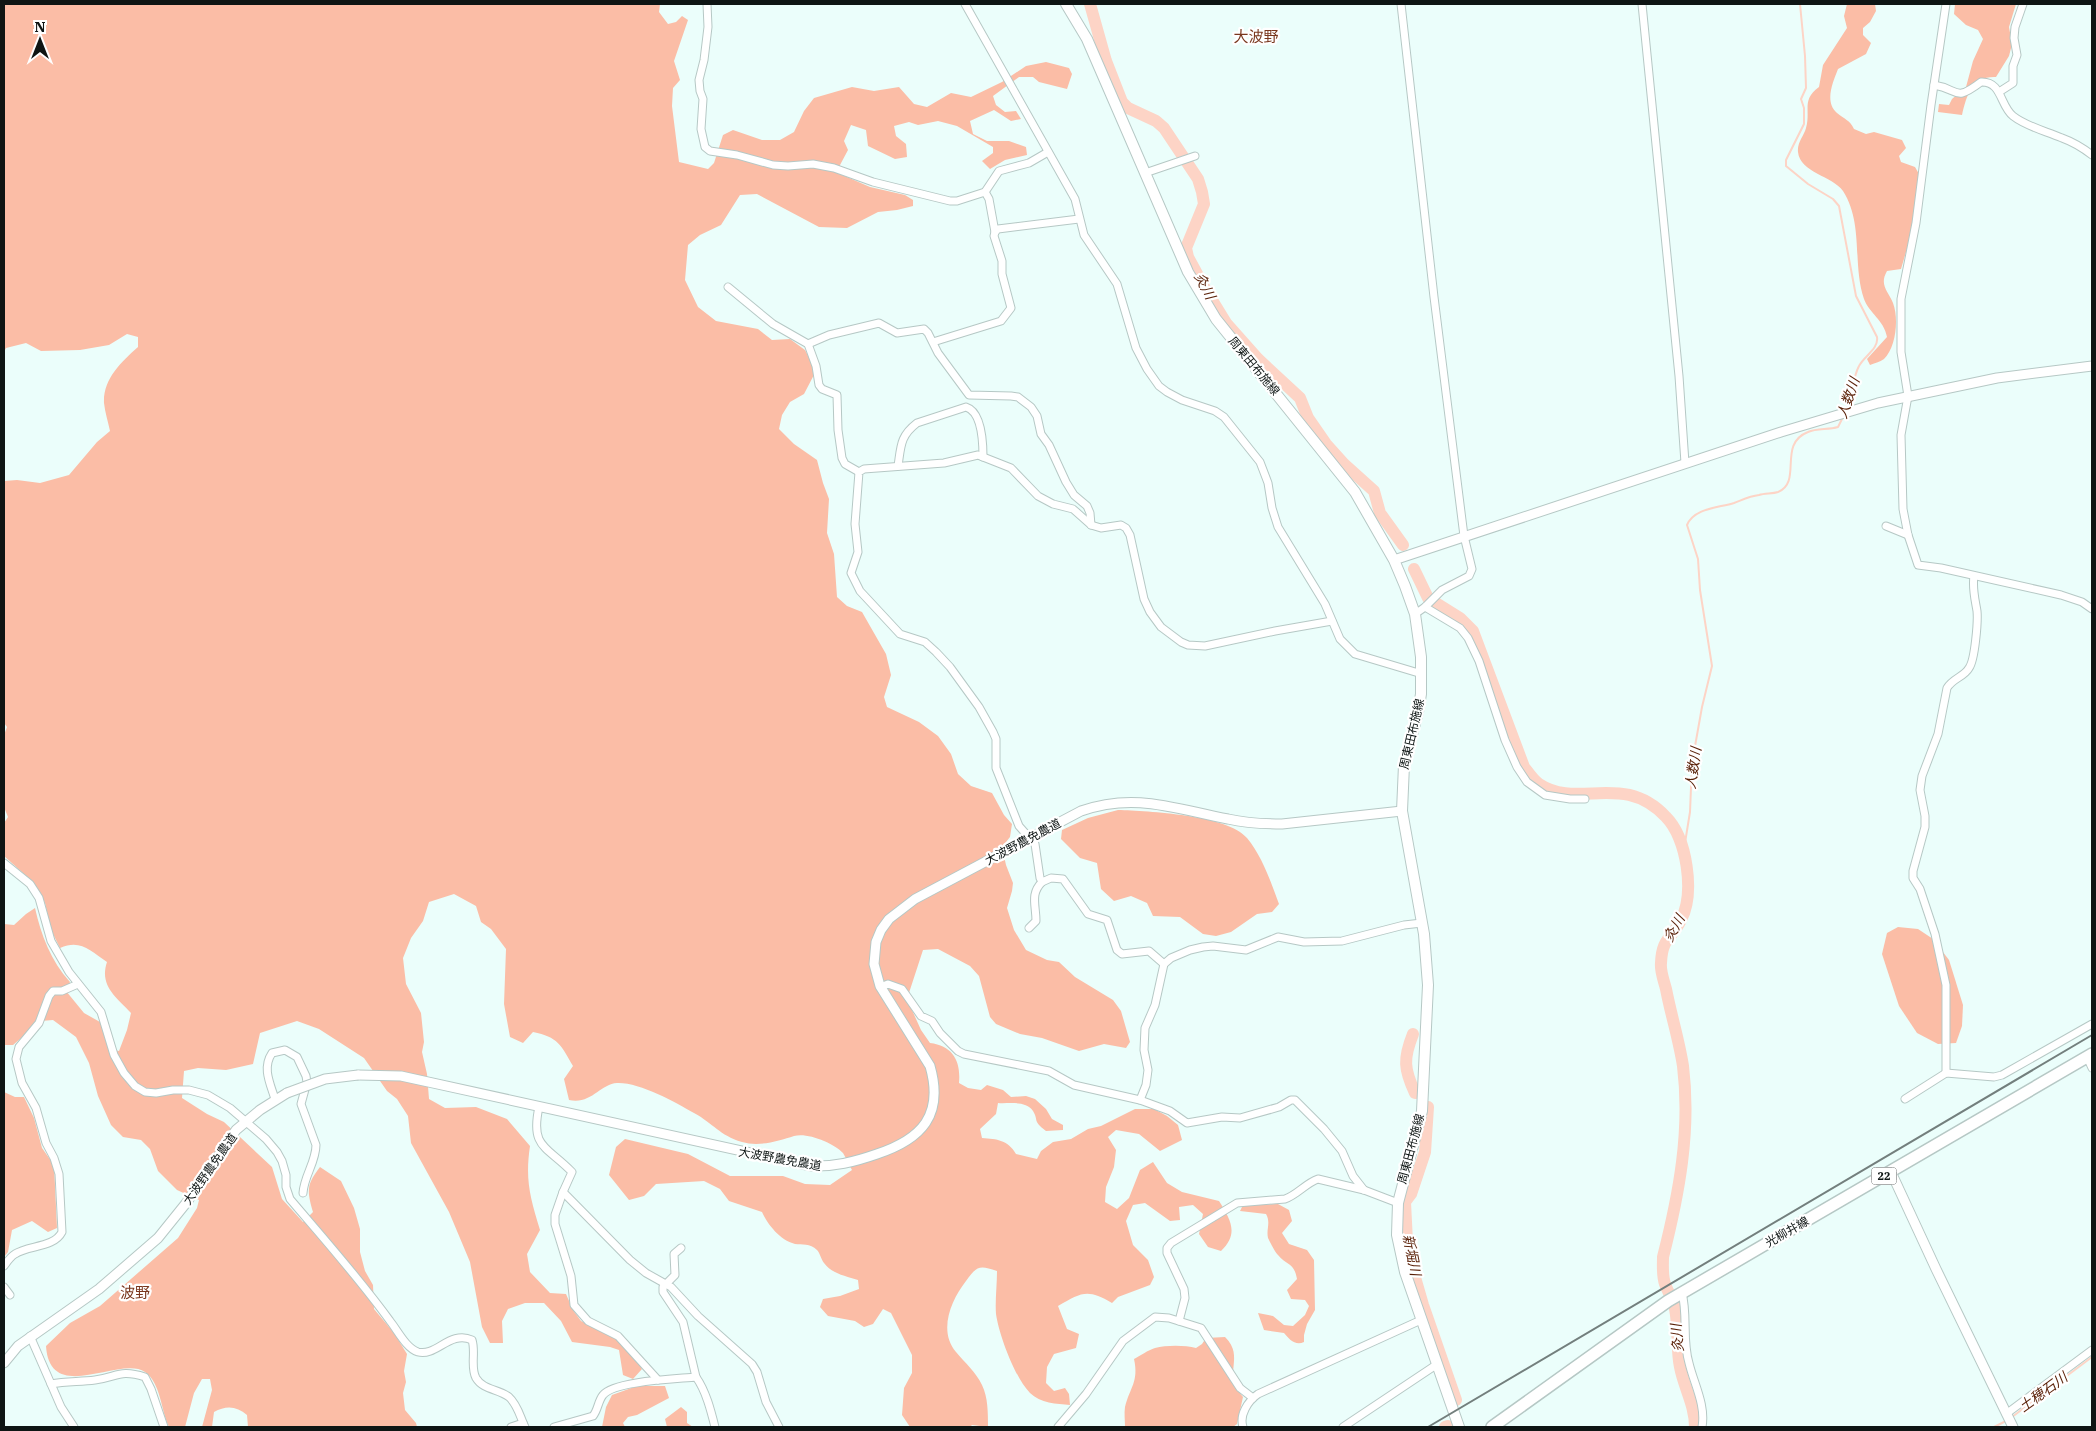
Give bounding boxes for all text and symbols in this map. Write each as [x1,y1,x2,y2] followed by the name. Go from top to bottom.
[15,15,65,65] north arrow
[34,18,46,36] text: N
[1233,27,1279,46] district label: 大波野
[1190,269,1220,304] water label: 灸川
[1225,333,1283,398] street label: 周東田布施線
[1833,373,1864,421] water label: 人数川
[1396,697,1427,771] street label: 周東田布施線
[1681,744,1705,790] water label: 人数川
[982,815,1063,868] street label: 大波野農免農道
[1659,910,1690,945] water label: 灸川
[1394,1112,1427,1186] street label: 周東田布施線
[179,1130,240,1207] street label: 大波野農免農道
[737,1144,823,1173] street label: 大波野農免農道
[1872,1168,1896,1184] road number: 22
[1762,1213,1811,1250] street label: 光柳井線
[1399,1233,1425,1279] water label: 新堀川
[120,1283,150,1302] district label: 波野
[1667,1321,1687,1353] water label: 灸川
[2015,1367,2073,1416] water label: 土穂石川

